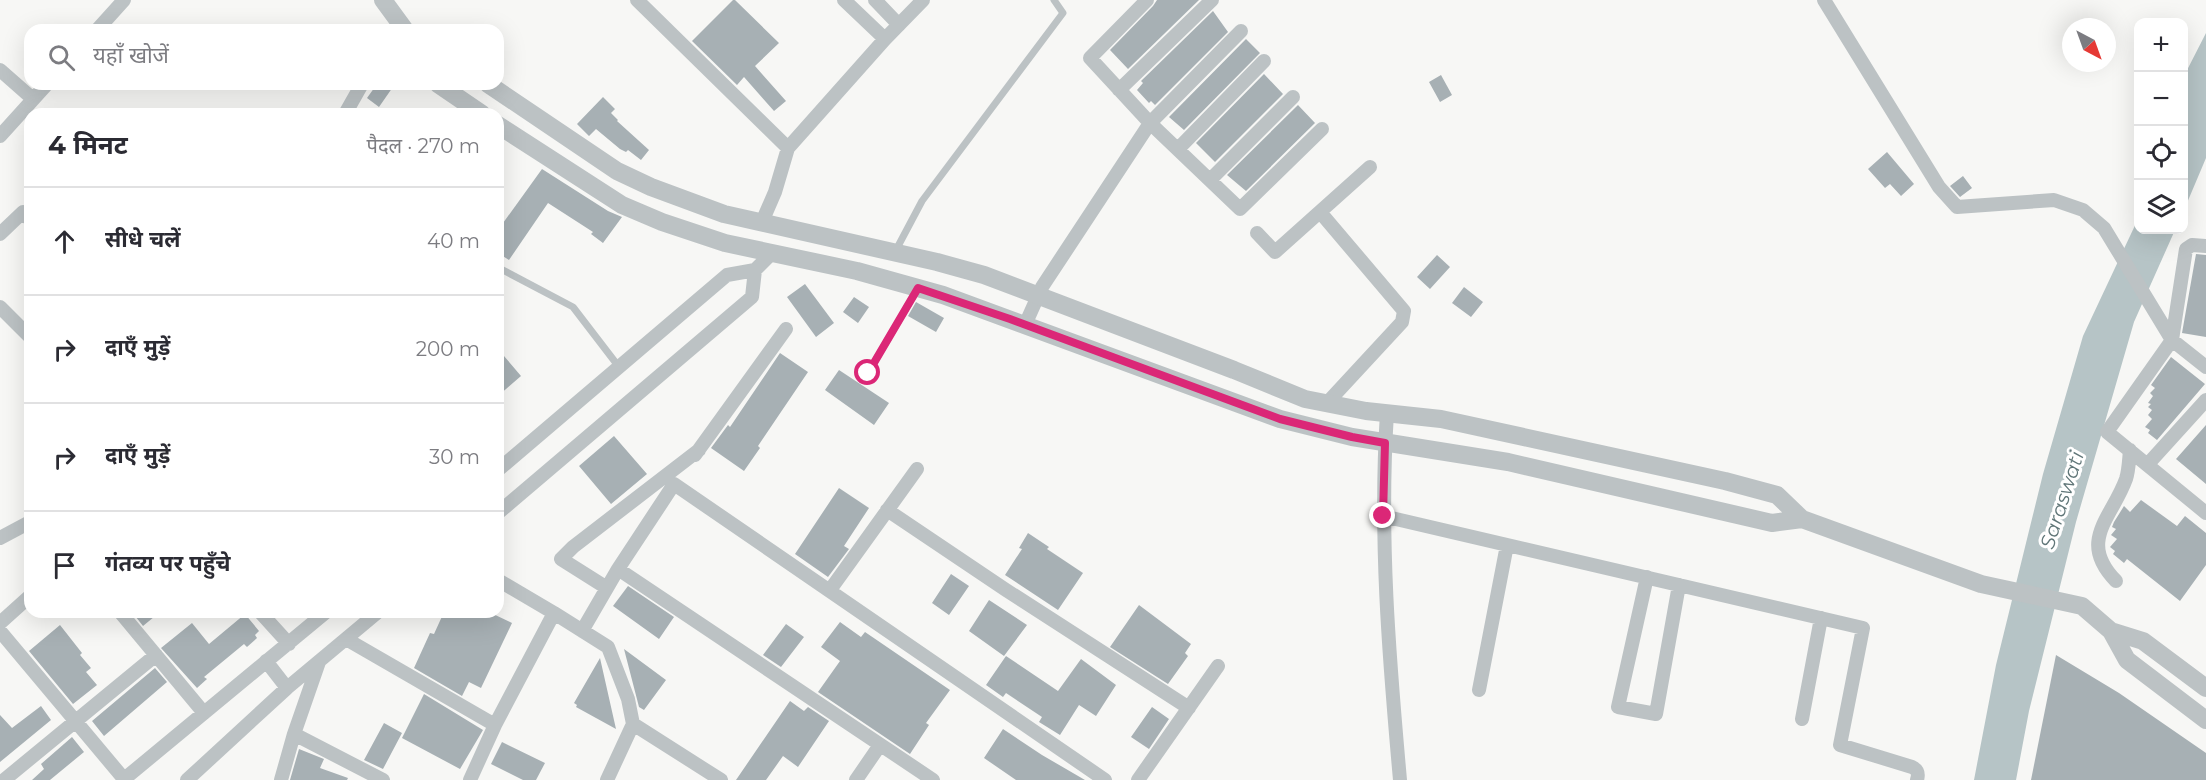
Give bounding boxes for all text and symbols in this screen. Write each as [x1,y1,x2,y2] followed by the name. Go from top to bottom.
[2062,18,2116,72] north arrow
[2134,18,2188,234] map controls
[2134,18,2188,72] button: +
[24,24,504,90] search box
[45,41,78,74] icon: search
[93,42,169,69] text: यहाँ खोजें
[2134,72,2188,126] button: −
[2134,126,2188,180] button: locate
[48,129,128,161] text: 4 मिनट
[367,134,480,158] text: पैदल · 270 m
[2134,180,2188,234] button: layers
[48,225,81,258] icon: ahead
[105,226,181,253] text: सीधे चलें
[427,229,480,253] text: 40 m
[48,333,81,366] icon: right
[105,334,170,361] text: दाएँ मुड़ें
[416,337,480,361] text: 200 m
[854,359,880,385] route start
[48,441,81,474] icon: right
[105,442,170,469] text: दाएँ मुड़ें
[429,445,480,469] text: 30 m
[2035,448,2089,552] water label: Saraswati
[1369,502,1395,528] route end
[48,549,81,582] icon: arrive
[105,550,231,577] text: गंतव्य पर पहुँचे

